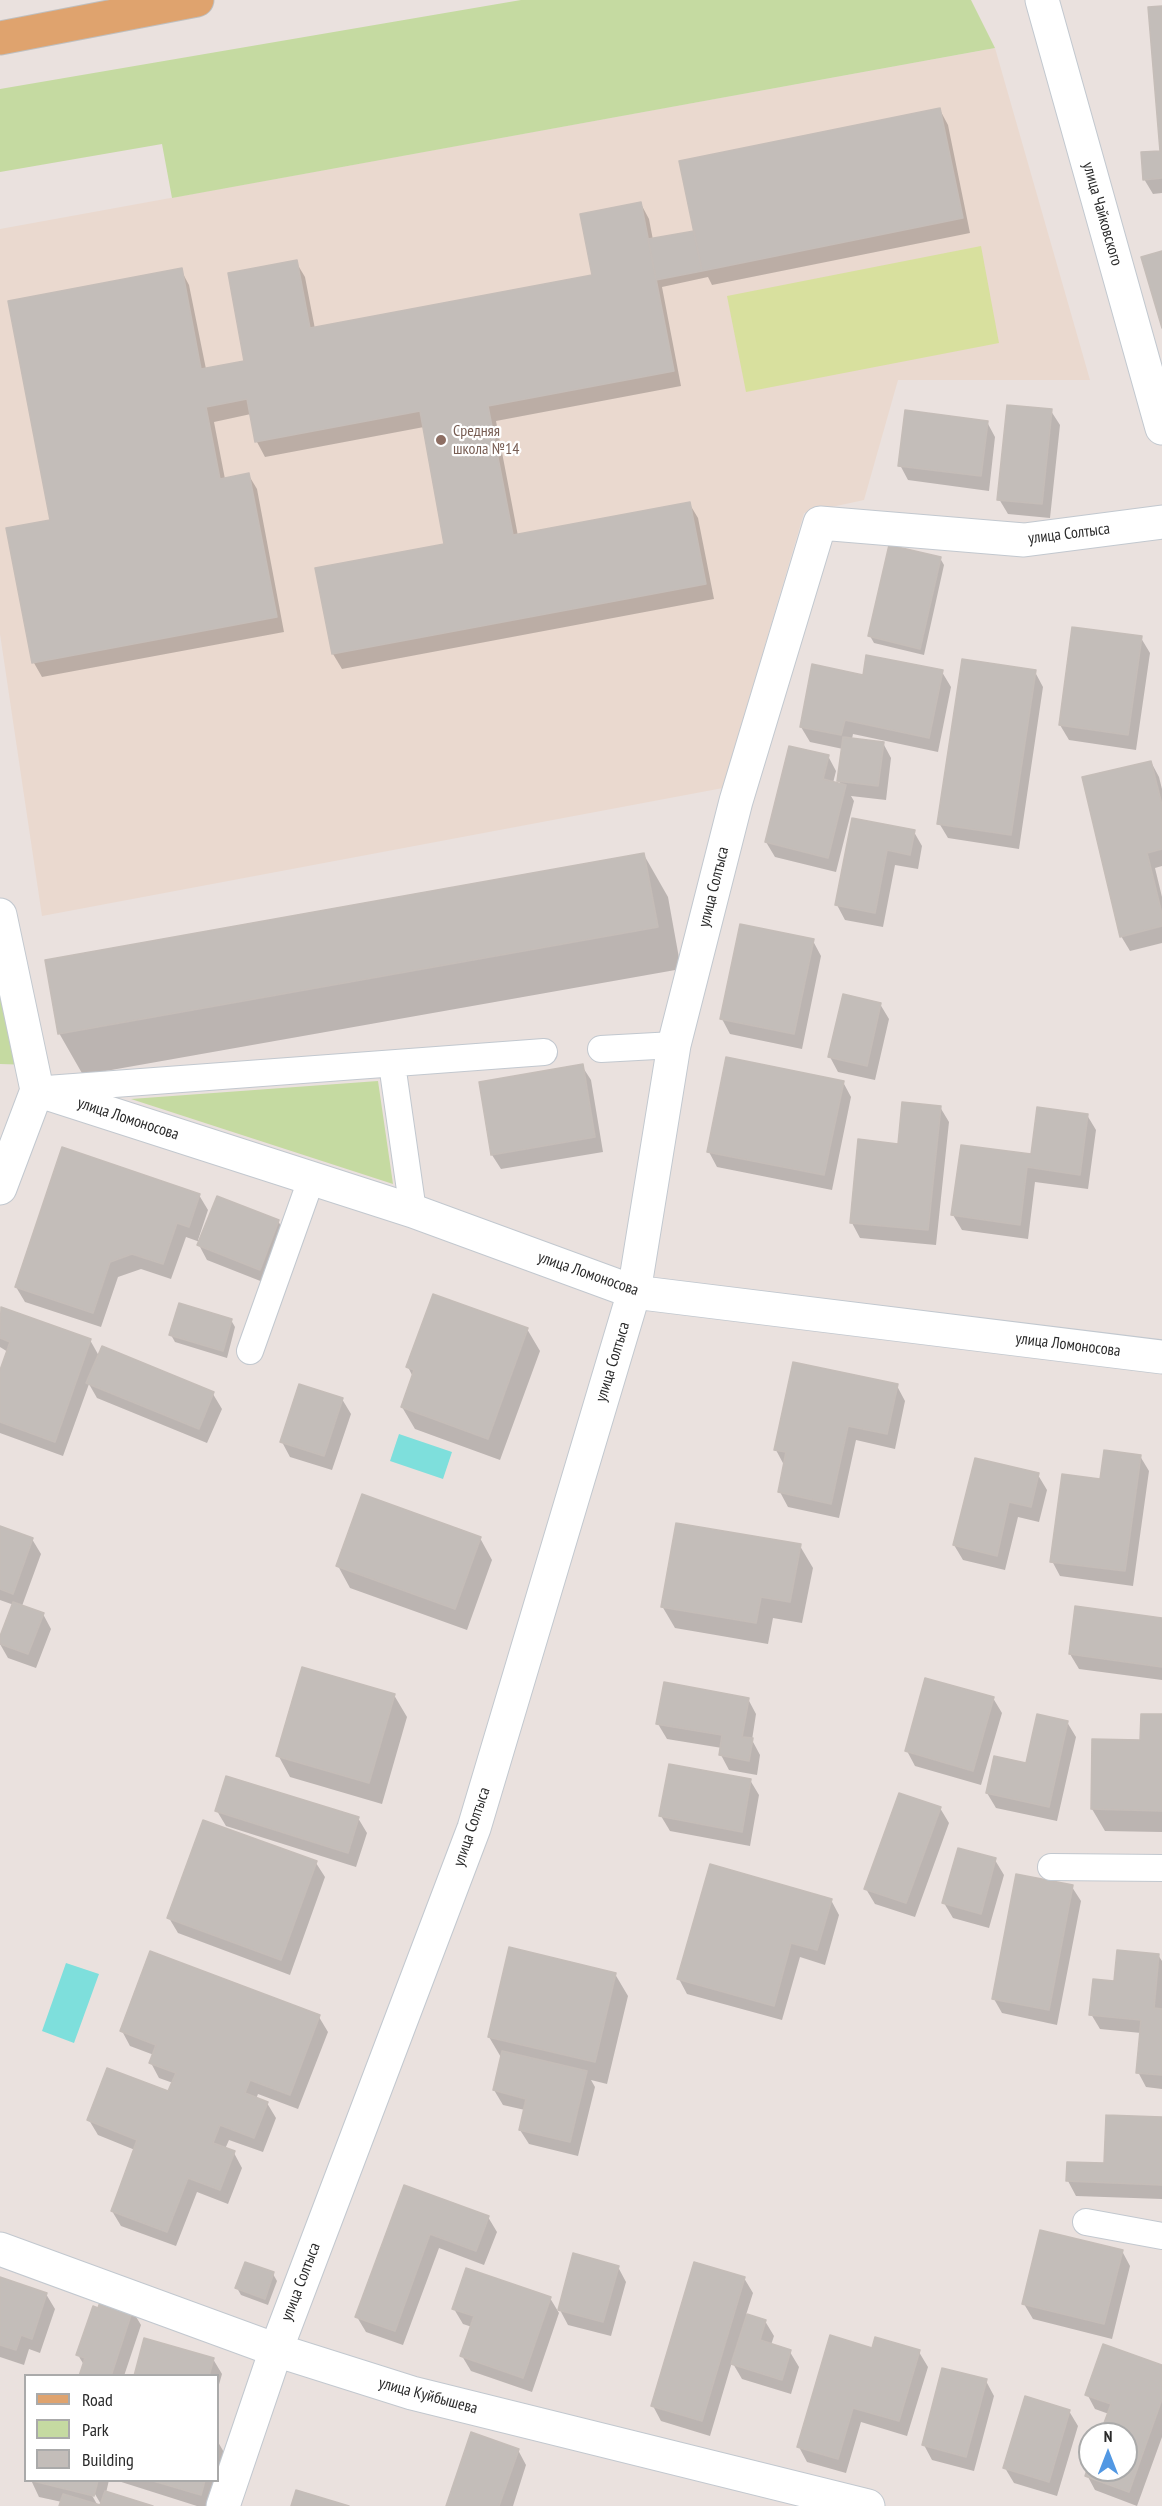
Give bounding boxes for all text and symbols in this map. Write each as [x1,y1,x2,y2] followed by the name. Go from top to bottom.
[1078,160,1126,268] street label: улица Чайковского
[453,421,519,459] place label: Средняя школа №14
[434,433,448,447] marker: Средняя школа №14
[1027,519,1111,549] street label: улица Солтыса
[695,845,733,929] street label: улица Солтыса
[75,1094,181,1144] street label: улица Ломоносова
[535,1248,641,1300] street label: улица Ломоносова
[592,1320,634,1404] street label: улица Солтыса
[1014,1329,1122,1361] street label: улица Ломоносова
[450,1785,494,1869] street label: улица Солтыса
[277,2240,325,2324] street label: улица Солтыса
[24,2374,219,2482] legend
[376,2374,480,2418] street label: улица Куйбышева
[82,2388,113,2411] text: Road
[82,2418,109,2441] text: Park
[1078,2422,1138,2482] north arrow
[1104,2426,1112,2446] text: N
[82,2448,134,2471] text: Building

